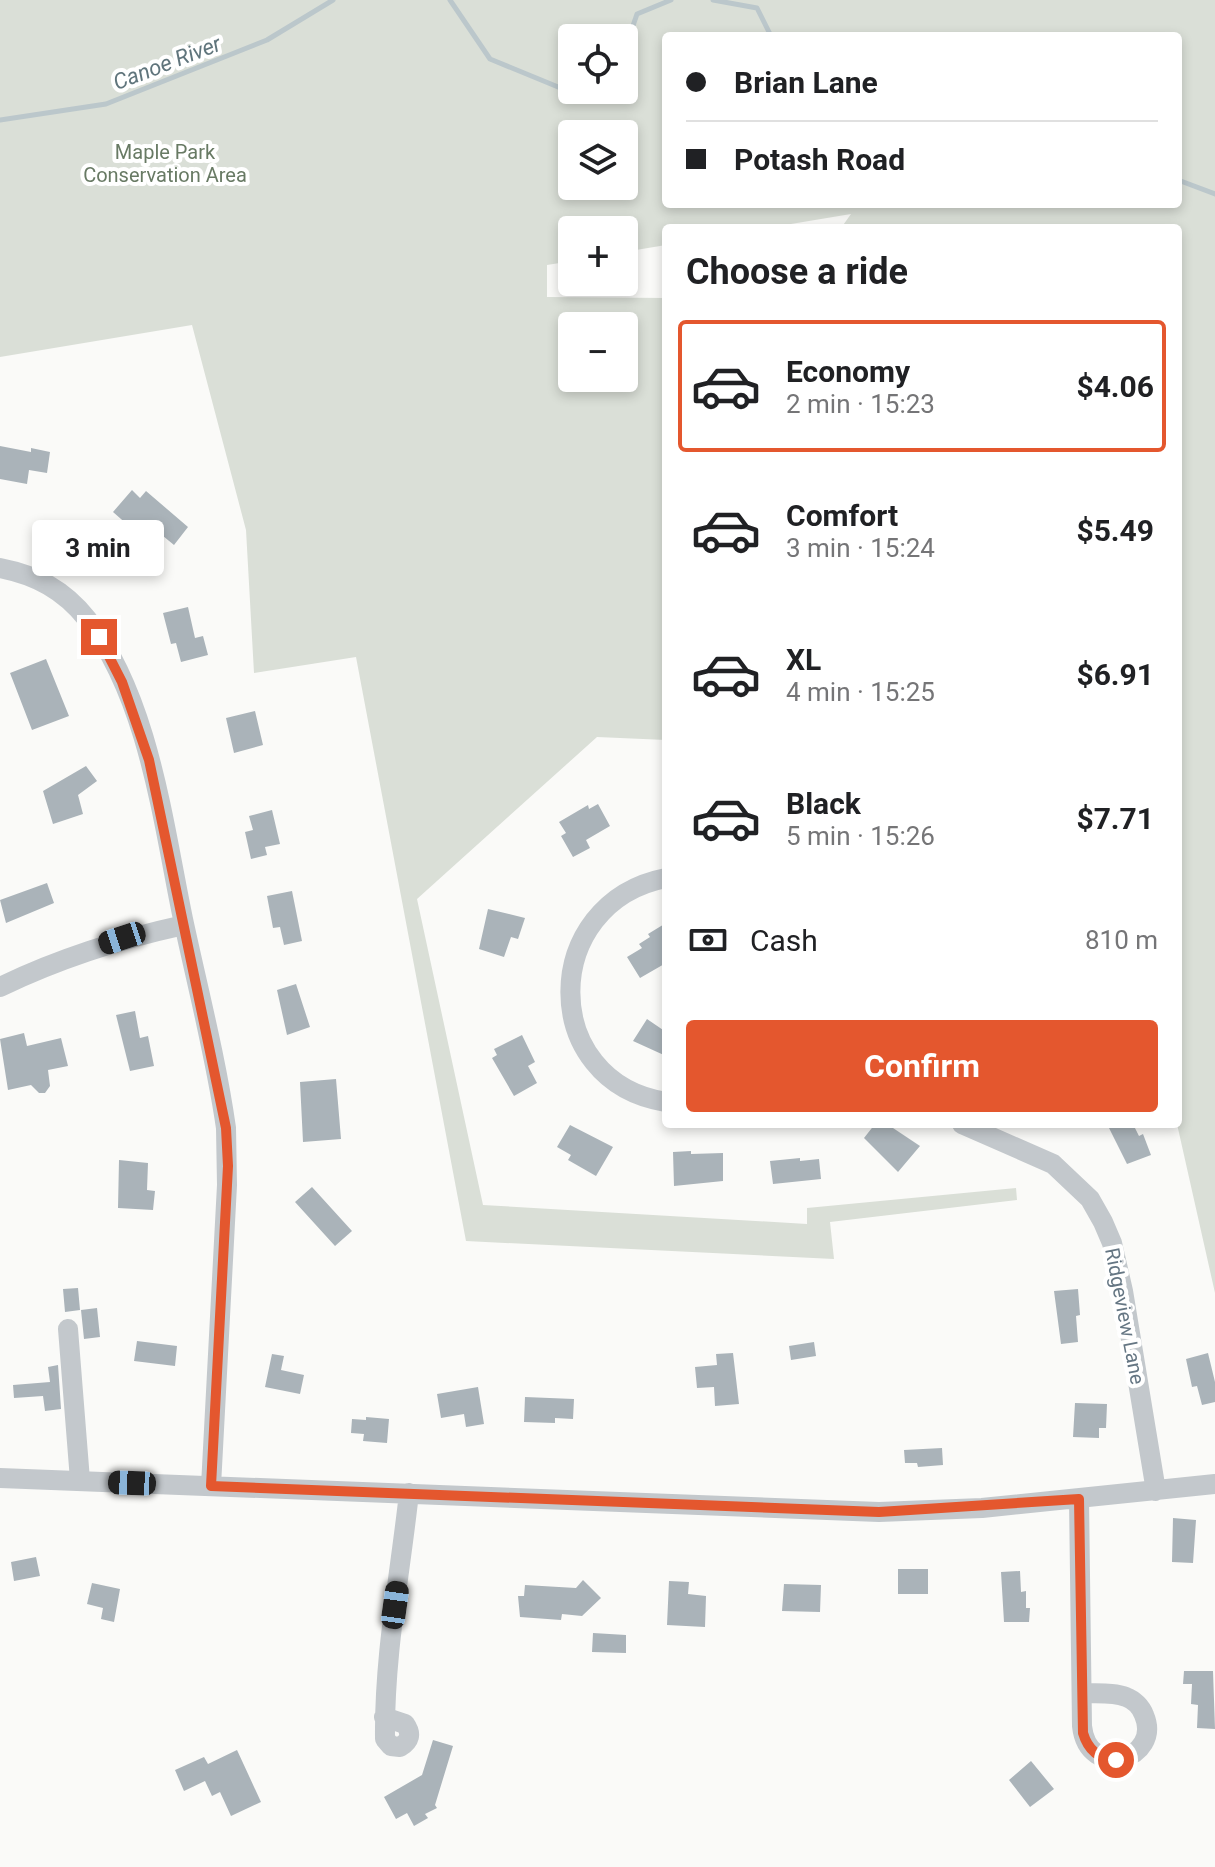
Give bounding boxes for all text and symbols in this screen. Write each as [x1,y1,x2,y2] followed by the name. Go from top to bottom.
[558,24,638,392] map controls
[558,24,638,104] button: locate
[110,31,225,95] water label: Canoe River
[734,65,878,100] text: Brian Lane
[558,120,638,200] button: layers
[83,140,247,187] park label: Maple Park Conservation Area
[734,142,905,177] text: Potash Road
[558,216,638,296] button: +
[686,251,908,293] text: Choose a ride
[558,312,638,392] button: −
[690,350,762,422] icon: car
[786,354,910,389] text: Economy
[1076,369,1154,404] text: $4.06
[786,389,935,419] text: 2 min · 15:23
[690,494,762,566] icon: car
[786,498,898,533] text: Comfort
[1076,513,1154,548] text: $5.49
[33,521,165,577] callout: 3 min
[65,533,131,563] text: 3 min
[786,533,935,563] text: 3 min · 15:24
[81,619,117,655] route end
[690,638,762,710] icon: car
[786,642,821,677] text: XL
[1076,657,1154,692] text: $6.91
[786,677,935,707] text: 4 min · 15:25
[690,782,762,854] icon: car
[786,786,861,821] text: Black
[1076,801,1154,836] text: $7.71
[786,821,935,851] text: 5 min · 15:26
[686,918,730,962] icon: cash
[95,919,149,957] car
[750,923,818,958] text: Cash
[1085,925,1158,955] text: 810 m
[686,1020,1158,1112] button: Confirm
[1100,1246,1150,1386] street label: Ridgeview Lane
[108,1470,156,1496] car
[380,1580,410,1630] car
[1098,1742,1134,1778] route start

